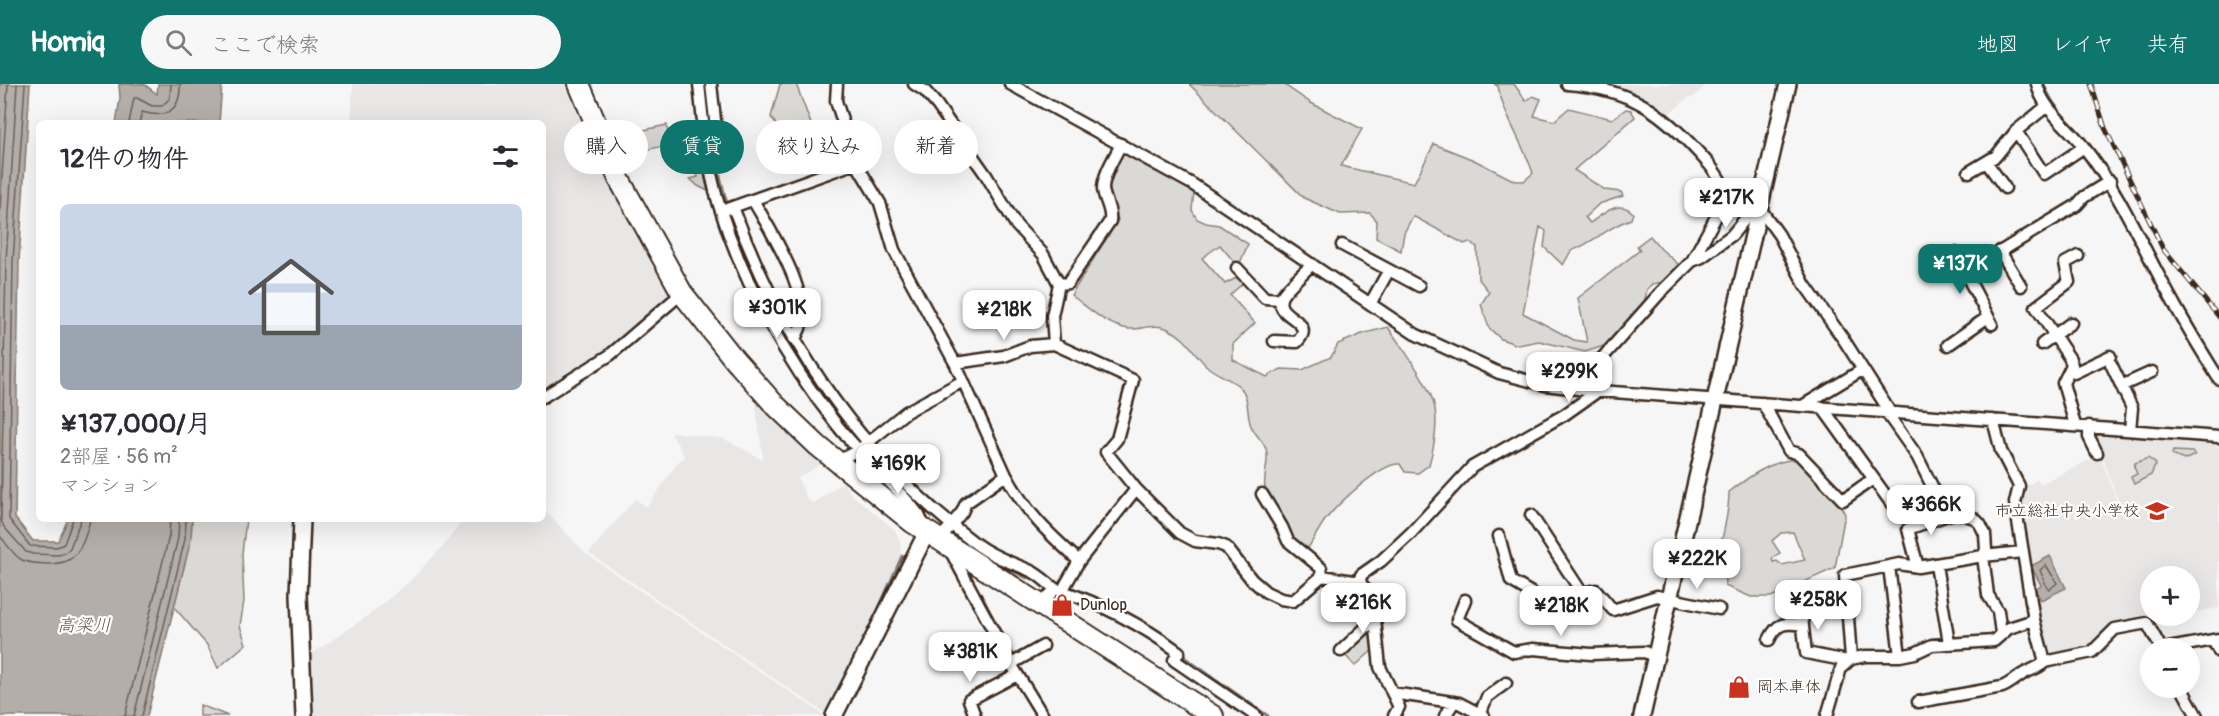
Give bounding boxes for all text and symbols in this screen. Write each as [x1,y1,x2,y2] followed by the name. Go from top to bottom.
[141,15,561,69] search box
[30,25,105,60] text: Homiq
[162,26,195,59] icon: search
[210,31,320,59] text: ここで検索
[1977,31,2019,58] text: 地図
[2052,31,2114,58] text: レイヤ
[2147,31,2189,58] text: 共有
[564,120,648,174] chip: 購入
[660,120,744,174] chip: 賃貸
[756,120,882,174] chip: 絞り込み
[894,120,978,174] chip: 新着
[489,140,522,173] icon: filters
[60,143,189,175] text: 12件の物件
[1684,178,1768,229] pin: ¥217K
[1698,185,1754,210] text: ¥217K
[237,243,345,351] icon: home
[1918,244,2002,295] pin: ¥137K
[1932,251,1988,276] text: ¥137K
[735,288,819,339] pin: ¥301K
[962,290,1046,341] pin: ¥218K
[748,295,806,320] text: ¥301K
[976,297,1032,322] text: ¥218K
[1527,352,1611,403] pin: ¥299K
[1540,359,1598,384] text: ¥299K
[60,408,212,440] text: ¥137,000/月
[60,444,178,469] text: 2部屋 · 56 m²
[856,444,940,495] pin: ¥169K
[870,451,926,476] text: ¥169K
[60,473,159,498] text: マンション
[1889,485,1973,536] pin: ¥366K
[1901,492,1961,517] text: ¥366K
[2144,498,2170,524] school or university icon: 市立総社中央小学校
[1995,501,2139,521] place label: 市立総社中央小学校
[1655,539,1739,590] pin: ¥222K
[1667,546,1727,571] text: ¥222K
[2140,566,2200,698] map controls
[2140,566,2200,626] button: +
[1776,580,1860,631] pin: ¥258K
[1321,583,1405,634] pin: ¥216K
[1519,586,1603,637] pin: ¥218K
[1789,587,1847,612] text: ¥258K
[1335,590,1391,615] text: ¥216K
[1049,592,1075,618] shop icon: Dunlop
[1533,593,1589,618] text: ¥218K
[1080,595,1127,615] place label: Dunlop
[57,614,111,637] water label: 高梁川
[928,632,1012,683] pin: ¥381K
[2140,638,2200,698] button: −
[943,639,998,664] text: ¥381K
[1726,674,1752,700] shop icon: 岡本車体
[1757,677,1821,697] place label: 岡本車体

